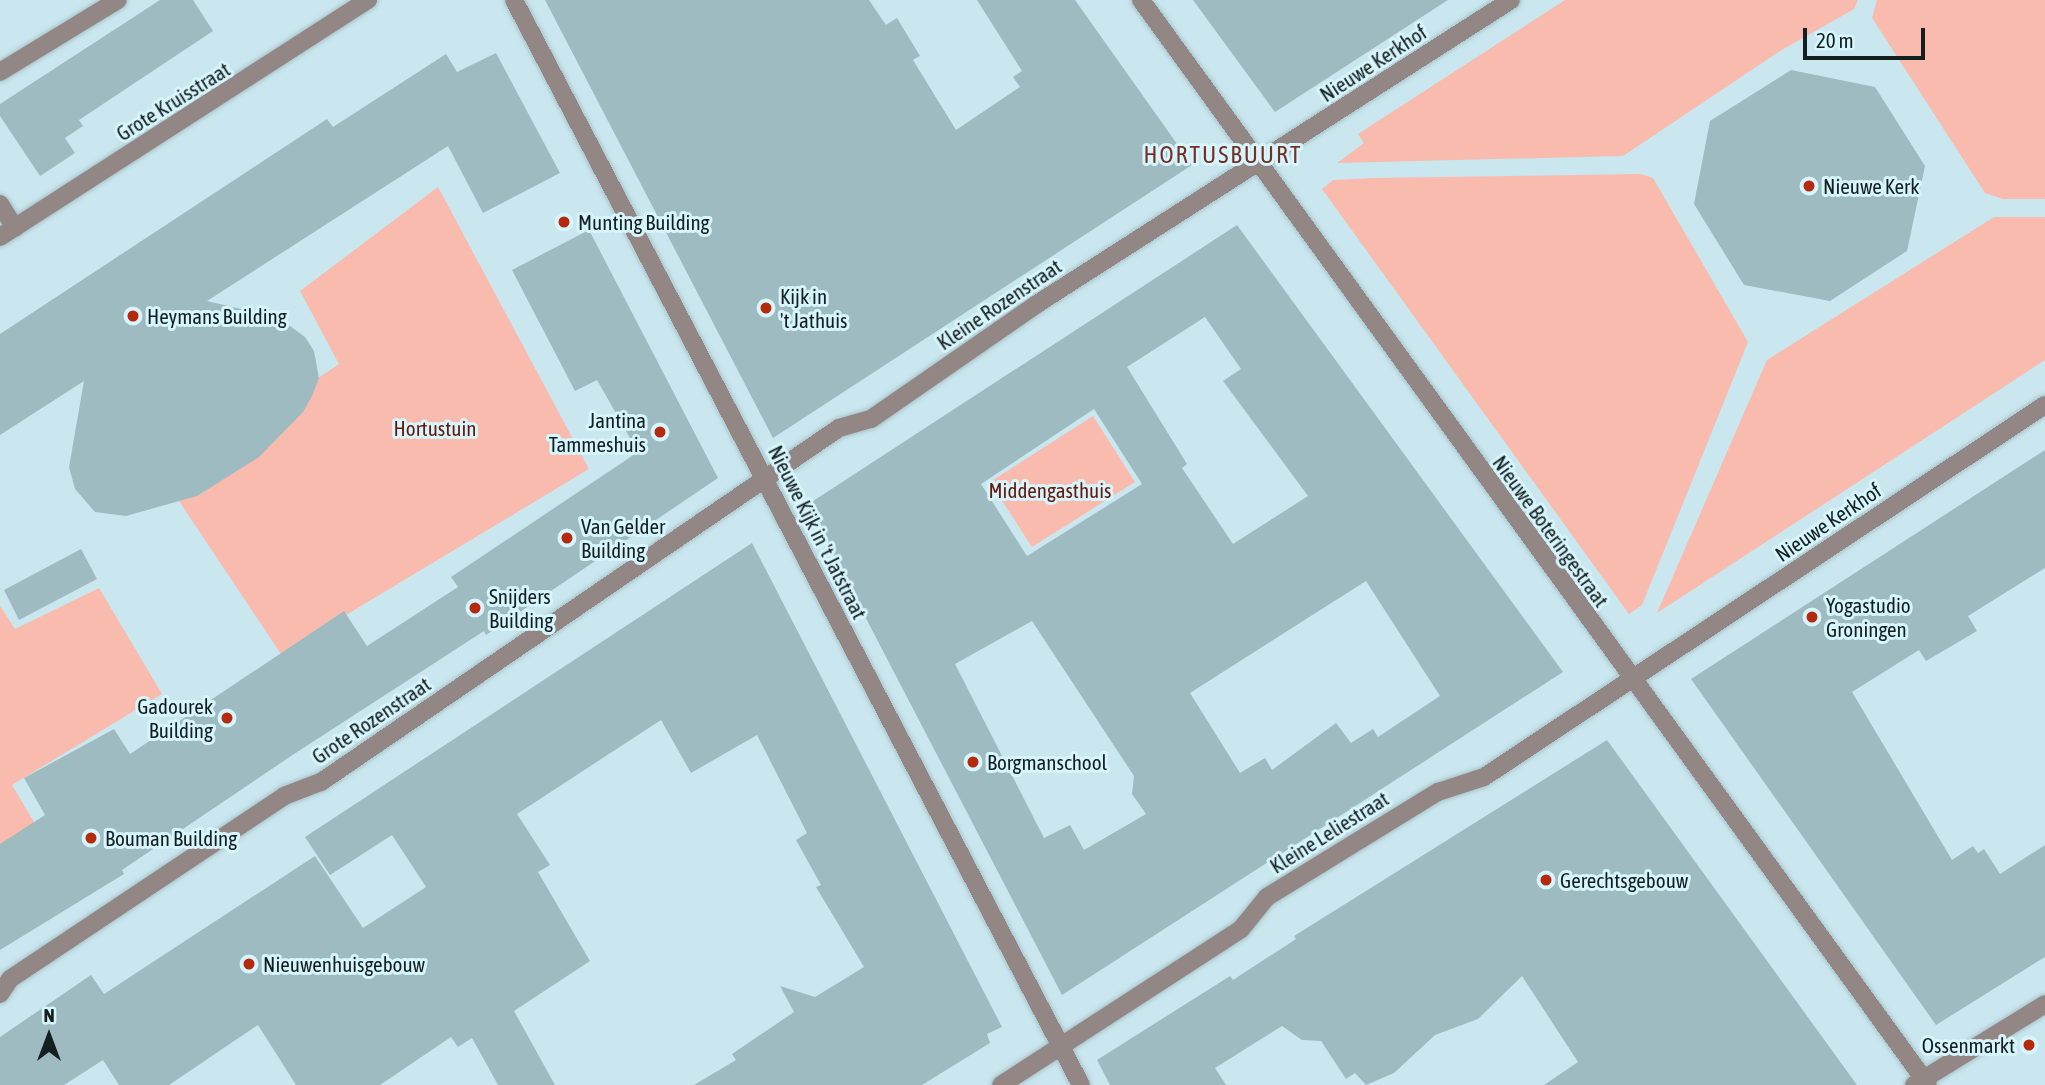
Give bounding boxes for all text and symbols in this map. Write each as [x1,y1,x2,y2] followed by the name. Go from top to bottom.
[1807,14,1930,58] scale bar
[1315,19,1431,107] street label: Nieuwe Kerkhof
[1816,28,1854,52] text: 20 m
[112,56,234,146] street label: Grote Kruisstraat
[1145,141,1301,169] district label: HORTUSBUURT
[1823,173,1919,199] place label: Nieuwe Kerk
[1801,178,1817,194] marker: Nieuwe Kerk
[578,209,710,235] place label: Munting Building
[556,214,572,230] marker: Munting Building
[932,253,1066,355] street label: Kleine Rozenstraat
[780,283,847,333] place label: Kijk in 't Jathuis
[758,300,774,316] marker: Kijk in 't Jathuis
[147,303,287,329] place label: Heymans Building
[125,308,141,324] marker: Heymans Building
[549,407,646,457] place label: Jantina Tammeshuis
[394,415,476,441] park label: Hortustuin
[652,424,668,440] marker: Jantina Tammeshuis
[763,441,873,623] street label: Nieuwe Kijk in 't Jatstraat
[1488,450,1614,612] street label: Nieuwe Boteringestraat
[989,477,1111,503] park label: Middengasthuis
[1770,477,1886,567] street label: Nieuwe Kerkhof
[581,513,665,563] place label: Van Gelder Building
[559,530,575,546] marker: Van Gelder Building
[489,583,553,633] place label: Snijders Building
[1826,592,1911,642] place label: Yogastudio Groningen
[467,600,483,616] marker: Snijders Building
[1804,609,1820,625] marker: Yogastudio Groningen
[307,671,435,769] street label: Grote Rozenstraat
[137,693,213,743] place label: Gadourek Building
[219,710,235,726] marker: Gadourek Building
[987,749,1107,775] place label: Borgmanschool
[965,754,981,770] marker: Borgmanschool
[1265,786,1393,878] street label: Kleine Leliestraat
[105,825,237,851] place label: Bouman Building
[83,830,99,846] marker: Bouman Building
[1560,867,1688,893] place label: Gerechtsgebouw
[1538,872,1554,888] marker: Gerechtsgebouw
[263,951,425,977] place label: Nieuwenhuisgebouw
[241,956,257,972] marker: Nieuwenhuisgebouw
[14,1001,84,1071] north arrow
[43,1004,55,1026] text: N
[1922,1032,2015,1058] place label: Ossenmarkt
[2021,1037,2037,1053] marker: Ossenmarkt

